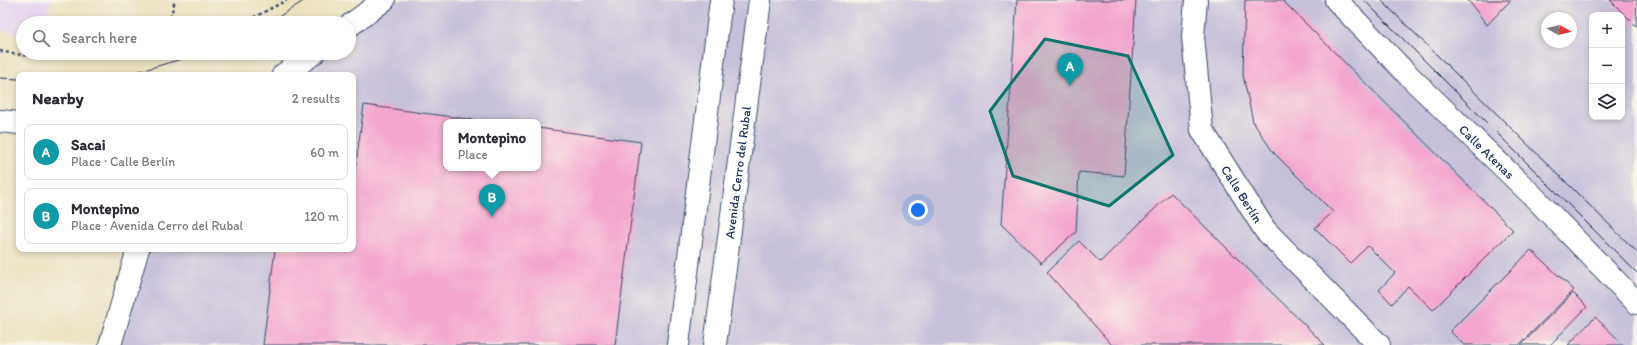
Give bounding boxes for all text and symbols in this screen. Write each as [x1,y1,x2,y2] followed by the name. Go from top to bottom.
[1541,12,1577,48] north arrow
[1589,12,1625,120] map controls
[1589,12,1625,48] button: +
[16,16,356,60] search box
[30,27,52,49] icon: search
[62,29,137,47] text: Search here
[1589,48,1625,84] button: −
[1057,53,1083,86] pin: A
[1589,84,1625,120] button: layers
[32,88,84,108] text: Nearby
[292,91,340,106] text: 2 results
[721,105,754,240] street label: Avenida Cerro del Rubal
[443,119,541,171] popup
[1456,121,1518,182] street label: Calle Atenas
[458,129,526,147] text: Montepino
[71,136,105,154] text: Sacai
[42,145,50,160] text: A
[310,145,339,160] text: 60 m
[458,147,488,162] text: Place
[71,154,175,169] text: Place · Calle Berlín
[1218,162,1266,225] street label: Calle Berlín
[479,184,505,217] pin: B
[71,200,140,218] text: Montepino
[908,200,928,220] your location
[42,209,50,224] text: B
[304,209,339,224] text: 120 m
[71,218,243,233] text: Place · Avenida Cerro del Rubal

